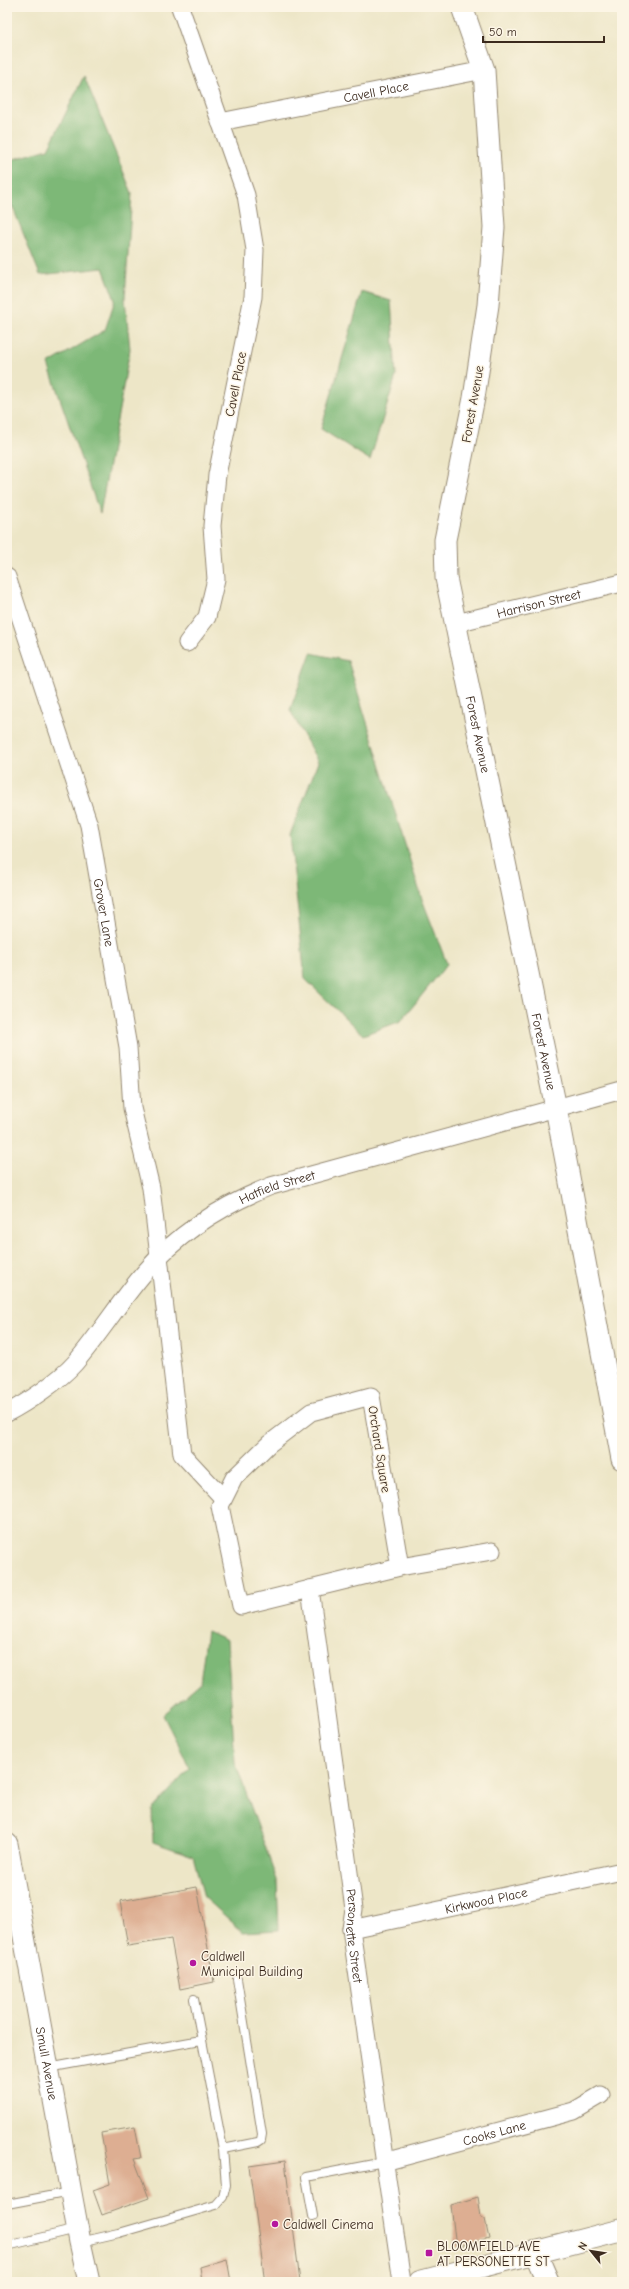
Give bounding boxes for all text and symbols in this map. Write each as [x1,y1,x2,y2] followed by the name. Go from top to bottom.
[483,18,604,44] scale bar
[489,25,517,39] text: 50 m
[342,78,410,106] street label: Cavell Place
[222,350,249,418] street label: Cavell Place
[458,364,487,444] street label: Forest Avenue
[495,586,583,621] street label: Harrison Street
[463,695,493,775] street label: Forest Avenue
[91,877,117,948] street label: Grover Lane
[529,1012,559,1092] street label: Forest Avenue
[236,1167,318,1207] street label: Hatfield Street
[365,1405,394,1494] street label: Orchard Square
[443,1884,529,1917] street label: Kirkwood Place
[343,1888,366,1985] street label: Personette Street
[201,1949,303,1979] place label: Caldwell Municipal Building
[188,1958,198,1968] marker: Caldwell Municipal Building
[33,2026,61,2102] street label: Smull Avenue
[461,2117,528,2149] street label: Cooks Lane
[283,2217,374,2232] place label: Caldwell Cinema
[270,2219,280,2229] marker: Caldwell Cinema
[571,2231,611,2271] north arrow
[437,2239,550,2269] place label: BLOOMFIELD AVE AT PERSONETTE ST
[575,2240,590,2253] text: N
[424,2248,434,2258] marker: BLOOMFIELD AVE AT PERSONETTE ST

